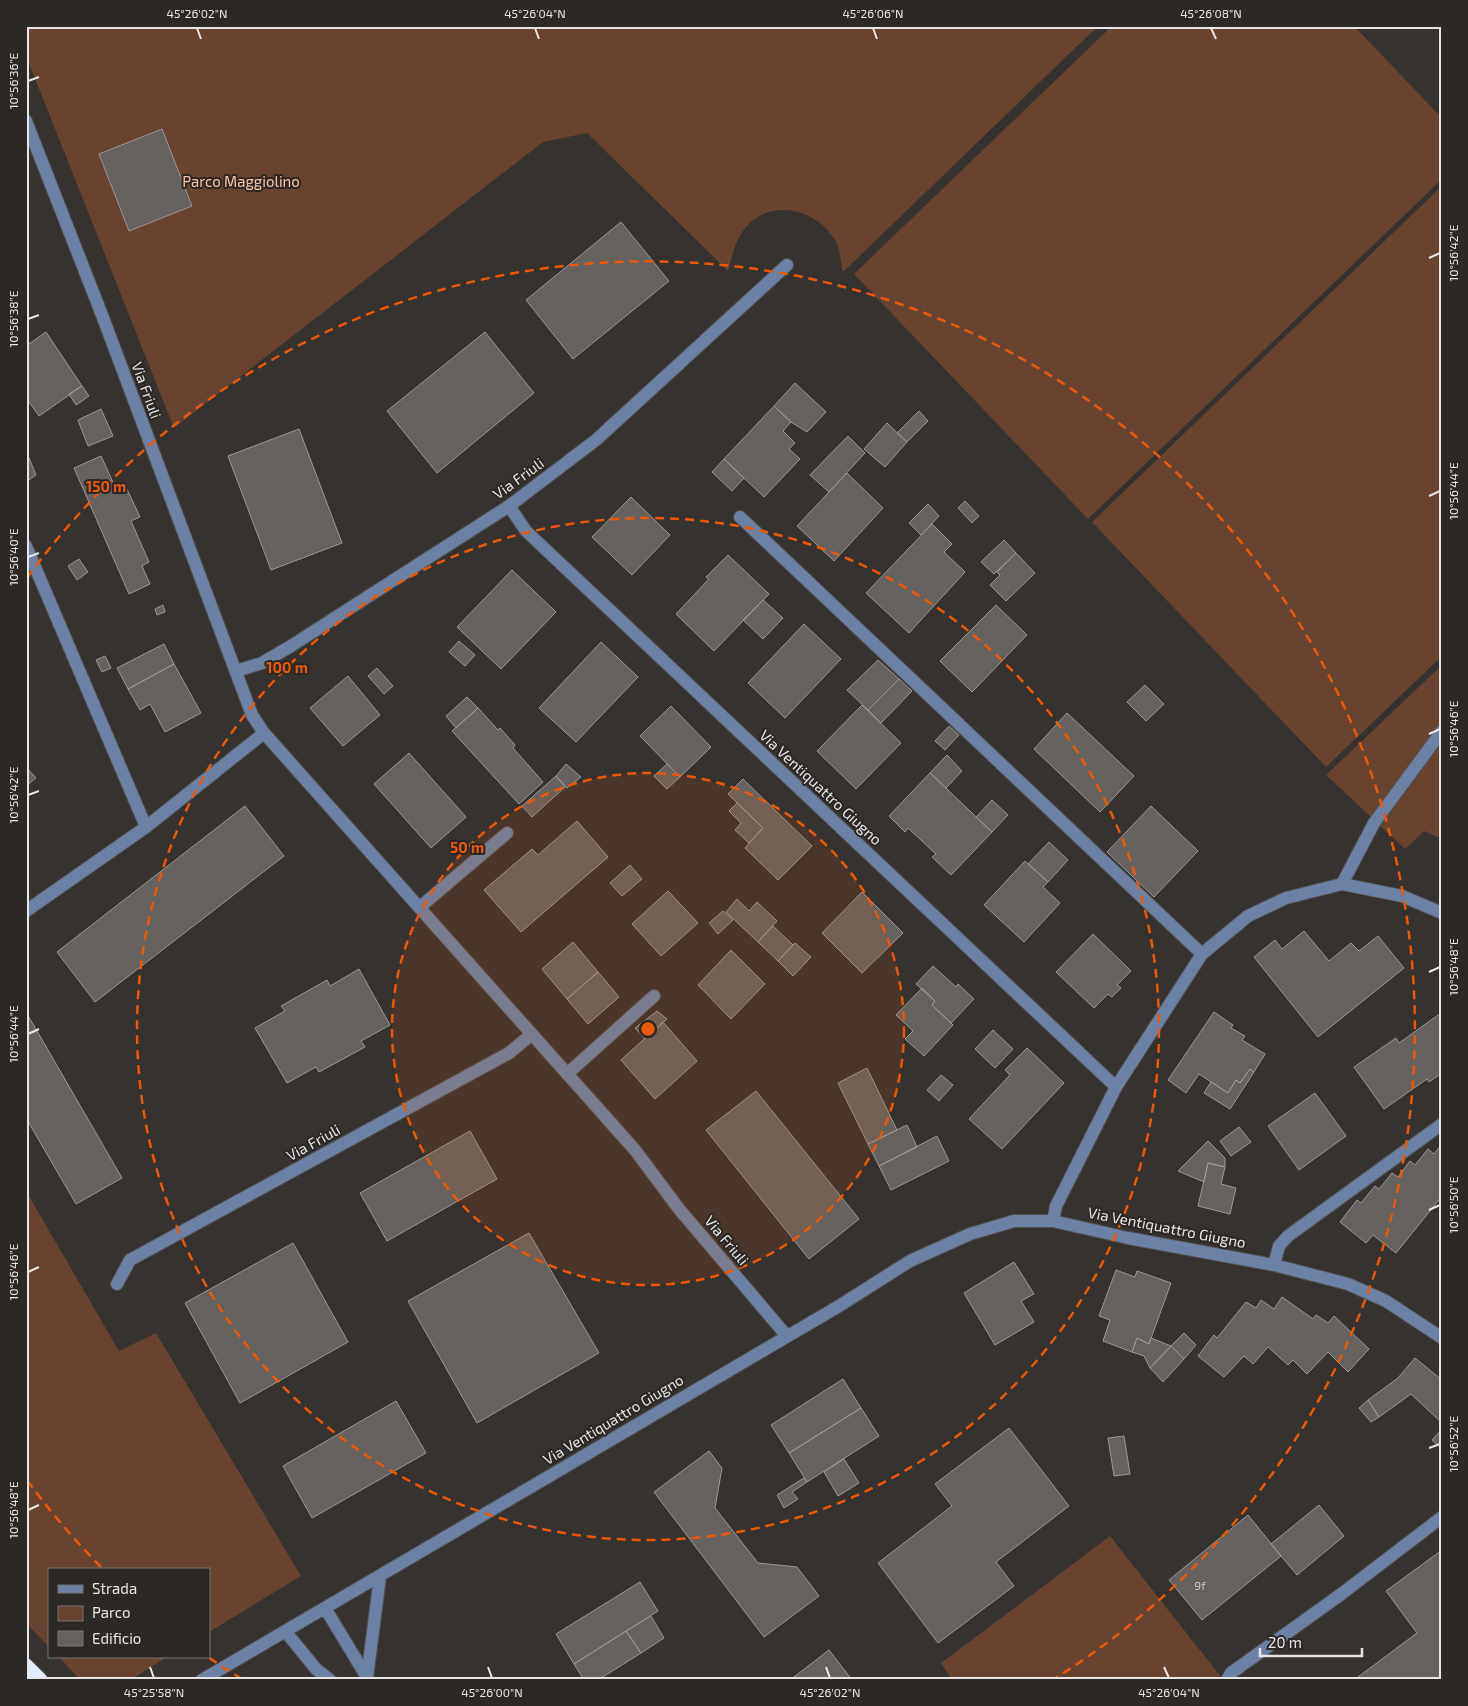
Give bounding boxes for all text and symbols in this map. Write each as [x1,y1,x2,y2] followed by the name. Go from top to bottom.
[167,6,227,20] text: 45°26'02"N
[504,6,566,20] text: 45°26'04"N
[842,6,904,20] text: 45°26'06"N
[1180,6,1242,20] text: 45°26'08"N
[6,52,20,109] text: 10°56'36"E
[182,172,300,190] park label: Parco Maggiolino
[1446,224,1460,282] text: 10°56'42"E
[6,290,20,348] text: 10°56'38"E
[128,359,166,421] street label: Via Friuli
[489,453,547,503] street label: Via Friuli
[1446,462,1460,520] text: 10°56'44"E
[86,477,126,495] text: 150 m
[6,528,20,586] text: 10°56'40"E
[266,658,308,676] text: 100 m
[1446,700,1460,758] text: 10°56'46"E
[756,726,886,848] street label: Via Ventiquattro Giugno
[6,766,20,824] text: 10°56'42"E
[450,838,484,856] text: 50 m
[1446,938,1460,996] text: 10°56'48"E
[6,1005,20,1063] text: 10°56'44"E
[639,1020,657,1038] centre of rings
[283,1120,343,1164] street label: Via Friuli
[1446,1176,1460,1233] text: 10°56'50"E
[1086,1203,1248,1251] street label: Via Ventiquattro Giugno
[701,1212,753,1268] street label: Via Friuli
[6,1243,20,1301] text: 10°56'46"E
[540,1370,686,1468] street label: Via Ventiquattro Giugno
[1446,1416,1460,1472] text: 10°56'52"E
[6,1481,20,1539] text: 10°56'48"E
[48,1568,210,1658] legend
[1194,1578,1206,1592] house number: 9f
[92,1579,137,1597] text: Strada
[92,1603,131,1621] text: Parco
[1260,1626,1363,1658] scale bar
[92,1629,141,1647] text: Edificio
[1268,1633,1302,1651] text: 20 m
[124,1685,184,1699] text: 45°25'58"N
[461,1685,523,1699] text: 45°26'00"N
[800,1685,860,1699] text: 45°26'02"N
[1138,1685,1200,1699] text: 45°26'04"N

